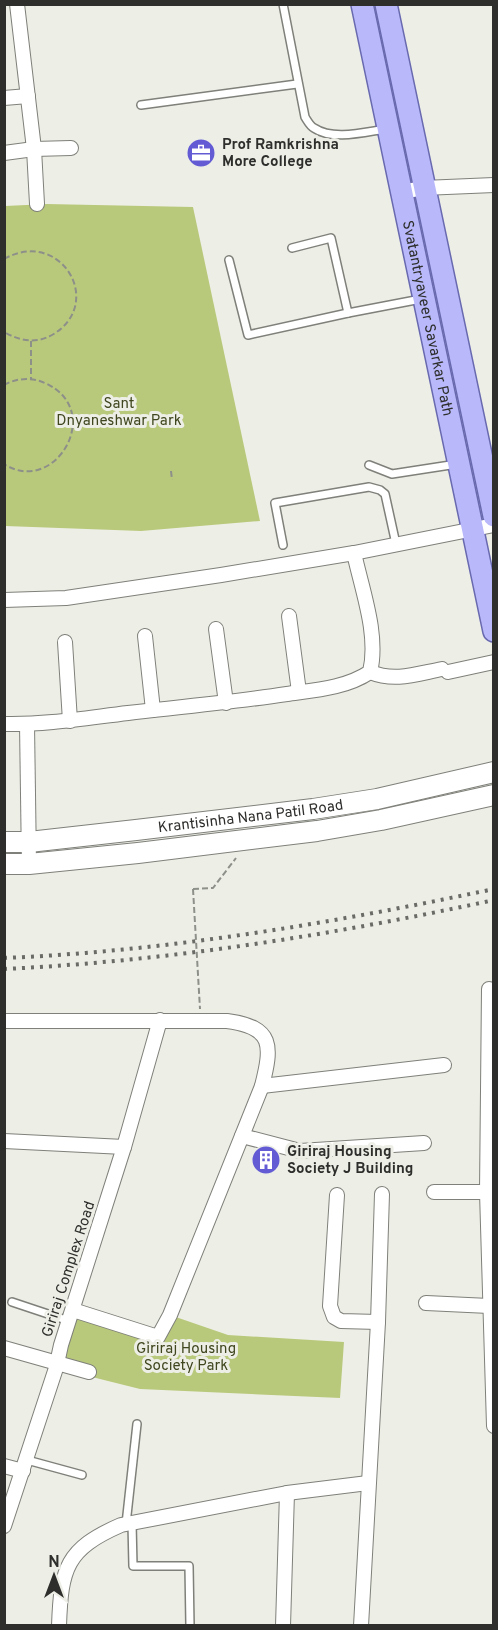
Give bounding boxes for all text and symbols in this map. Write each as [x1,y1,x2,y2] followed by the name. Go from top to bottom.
[222,136,339,172] place label: Prof Ramkrishna More College
[185,137,217,169] office icon: Prof Ramkrishna More College
[397,219,457,418] street label: Svatantryaveer Savarkar Path
[56,395,182,431] park label: Sant Dnyaneshwar Park
[157,796,345,838] street label: Krantisinha Nana Patil Road
[287,1143,414,1179] place label: Giriraj Housing Society J Building
[250,1144,282,1176] building icon: Giriraj Housing Society J Building
[38,1199,100,1340] street label: Giriraj Complex Road
[136,1340,236,1376] park label: Giriraj Housing Society Park
[24,1546,84,1606] north arrow
[48,1553,60,1573] text: N

